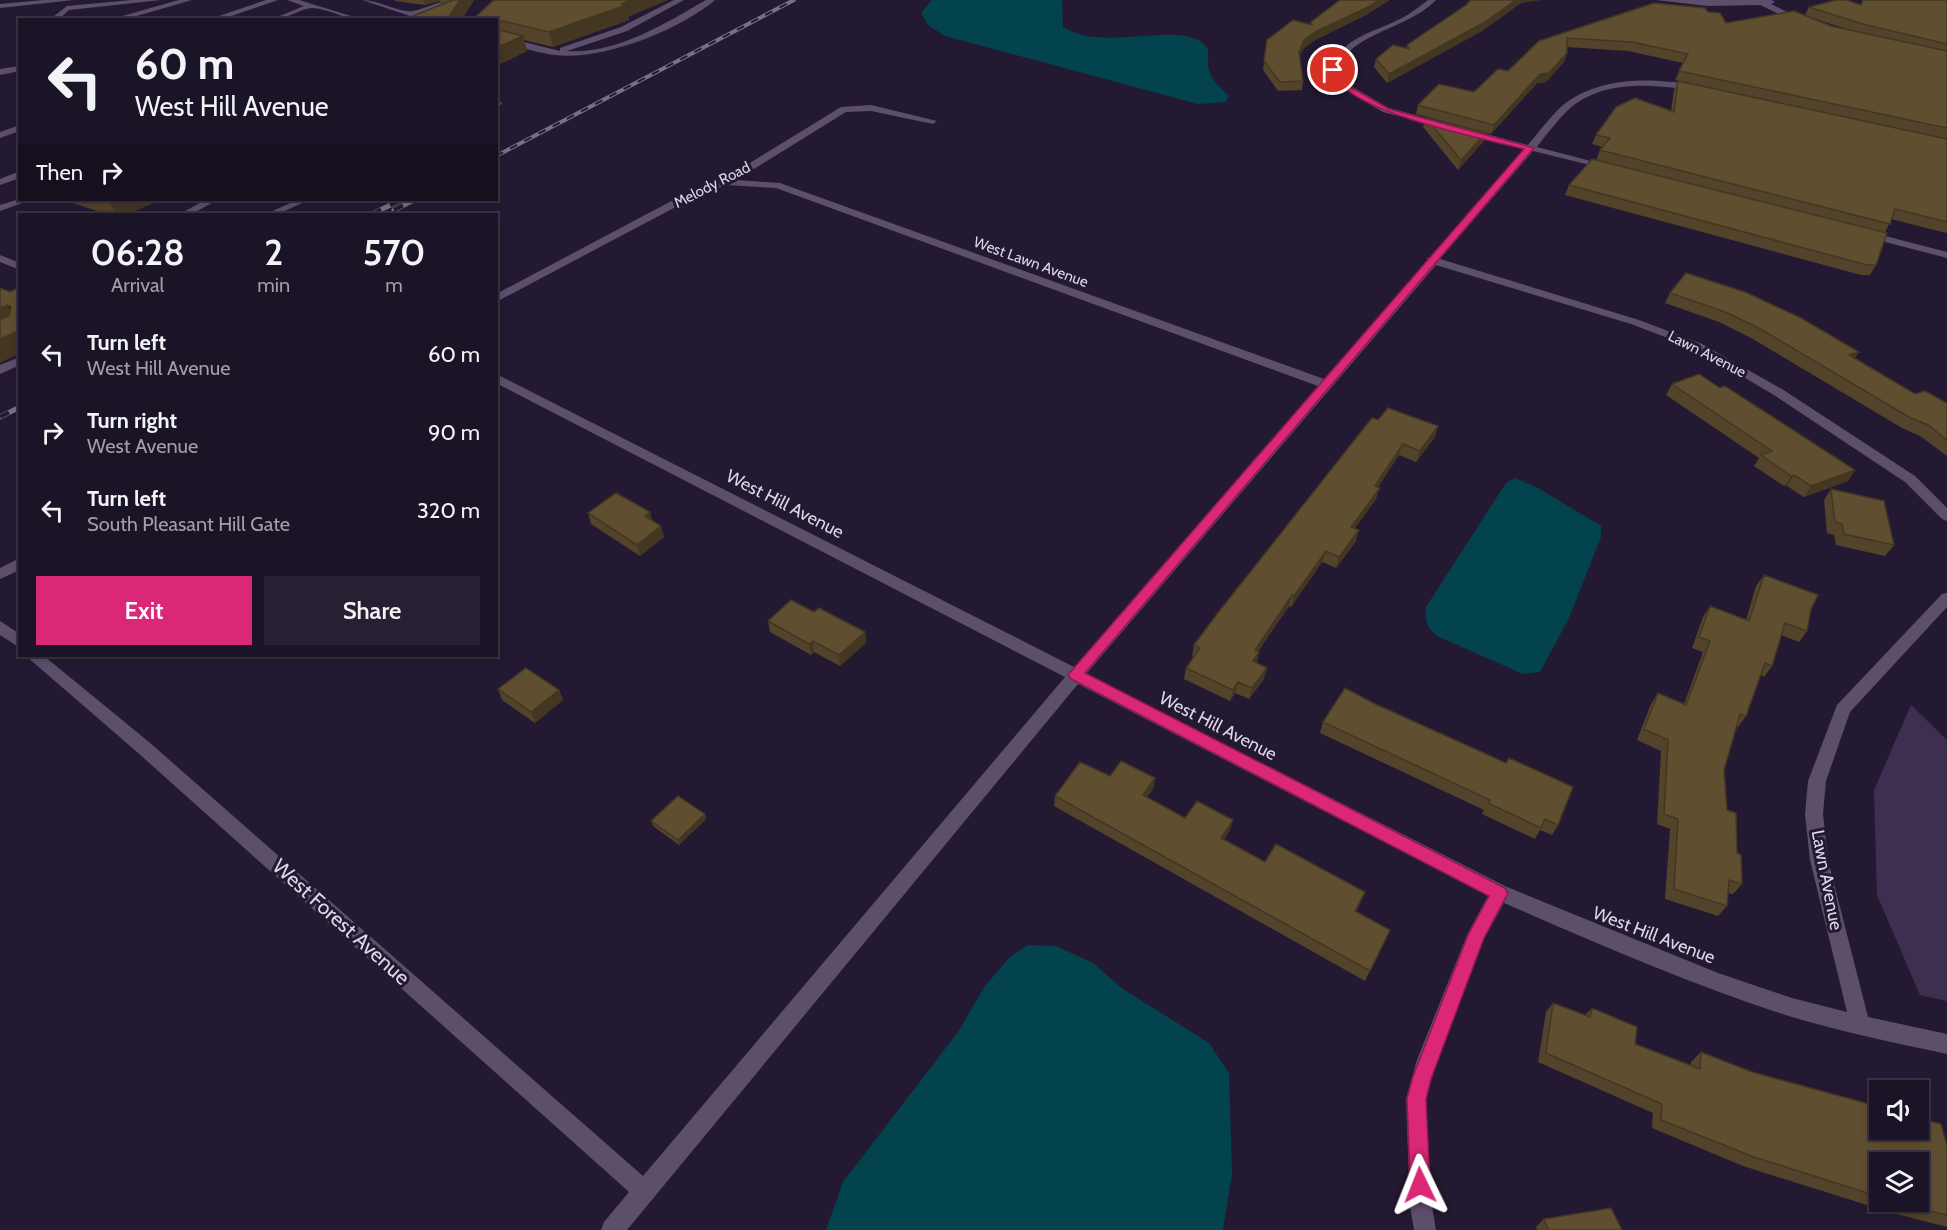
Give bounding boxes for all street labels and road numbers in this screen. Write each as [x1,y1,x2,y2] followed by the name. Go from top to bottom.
[671,158,753,212] street label: Melody Road
[971,233,1091,291] street label: West Lawn Avenue
[1665,327,1749,381] street label: Lawn Avenue
[722,465,848,543] street label: West Hill Avenue
[1155,687,1281,765] street label: West Hill Avenue
[1807,828,1847,932] street label: Lawn Avenue
[268,853,415,990] street label: West Forest Avenue
[1590,902,1718,968] street label: West Hill Avenue

